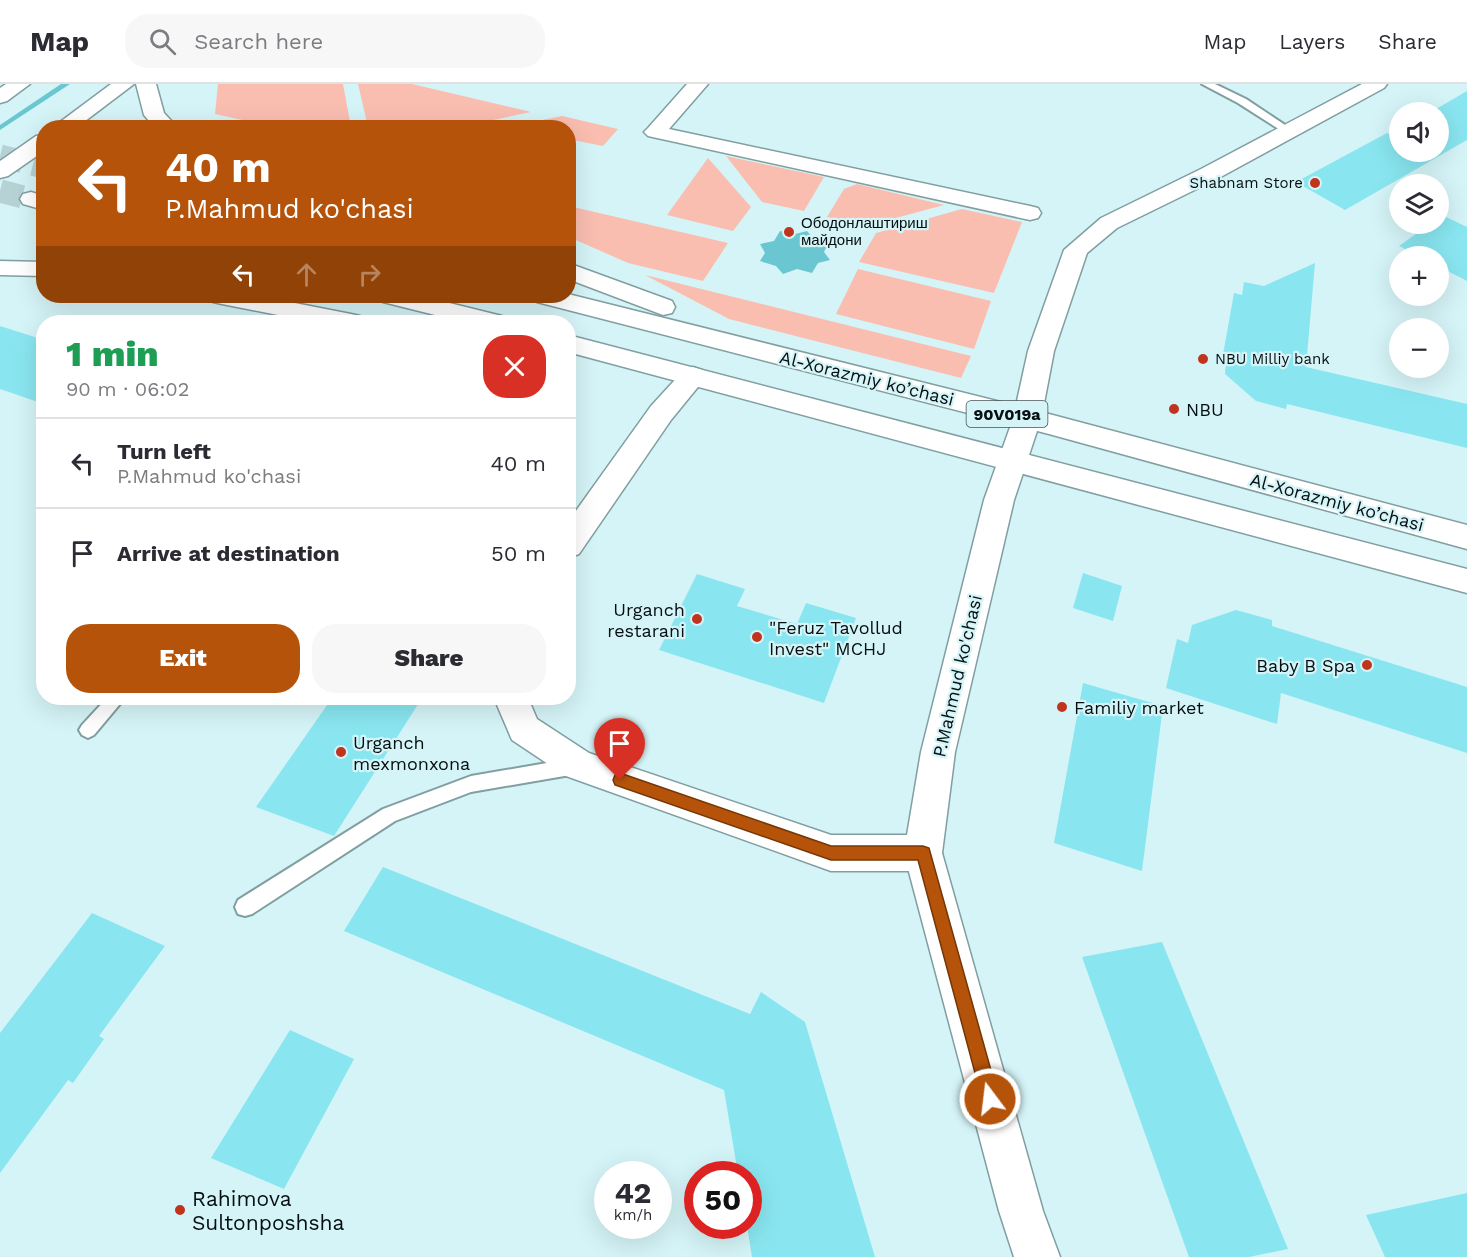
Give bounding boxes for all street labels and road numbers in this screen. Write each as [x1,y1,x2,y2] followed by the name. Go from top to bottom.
[778,346,956,410] street label: Al-Xorazmiy ko’chasi
[966,401,1048,427] road number: 90V019a
[1248,469,1426,535] street label: Al-Xorazmiy ko’chasi
[928,593,986,759] street label: P.Mahmud ko'chasi

